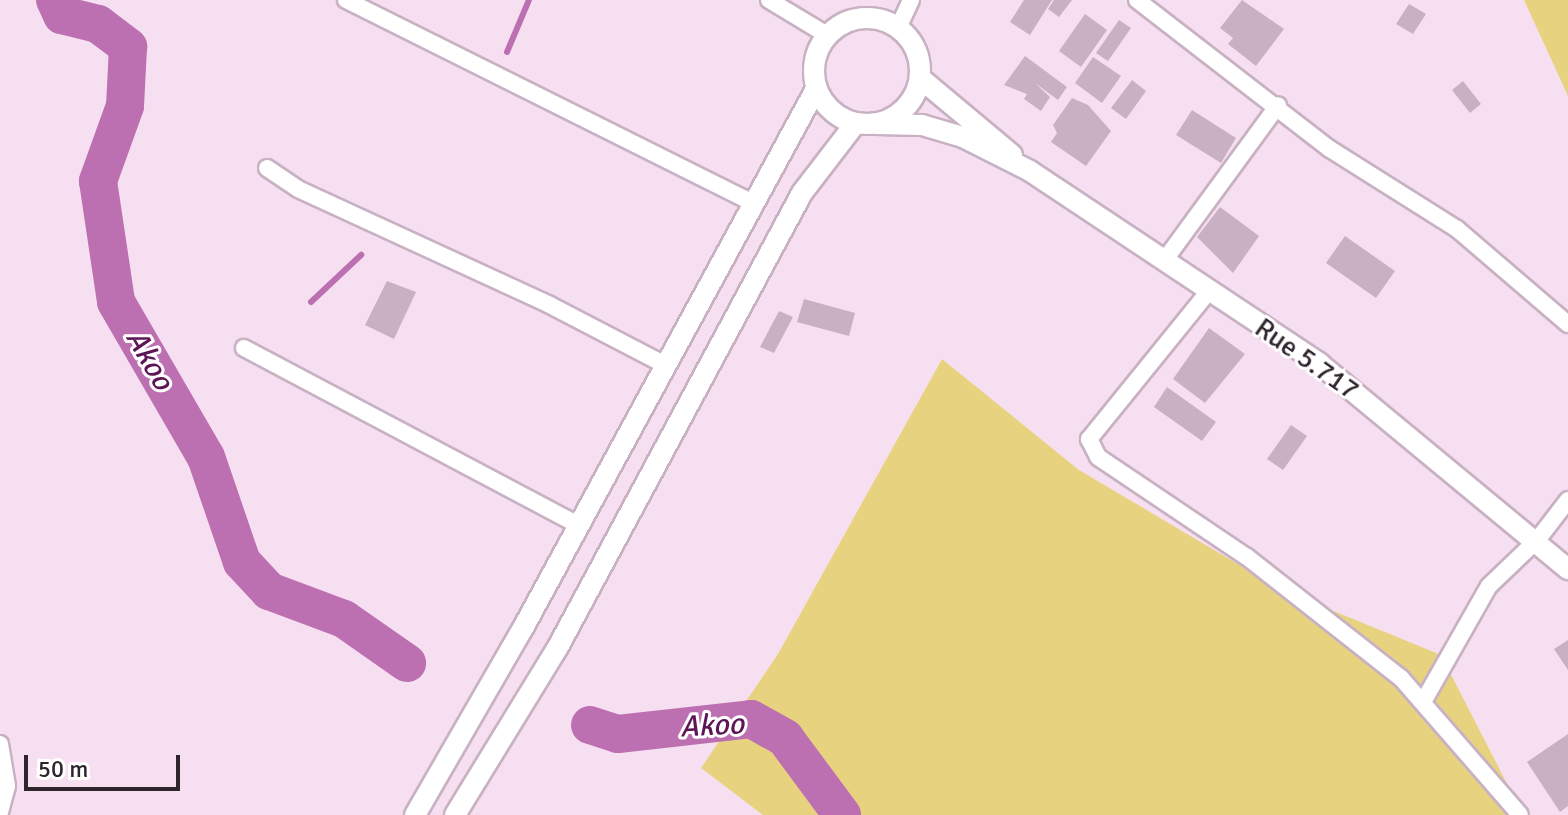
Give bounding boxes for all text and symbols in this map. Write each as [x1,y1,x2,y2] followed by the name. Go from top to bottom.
[1248,311,1366,407] street label: Rue 5.717
[117,323,181,397] water label: Akoo
[679,706,745,746] water label: Akoo
[28,739,184,789] scale bar
[38,754,88,784] text: 50 m

